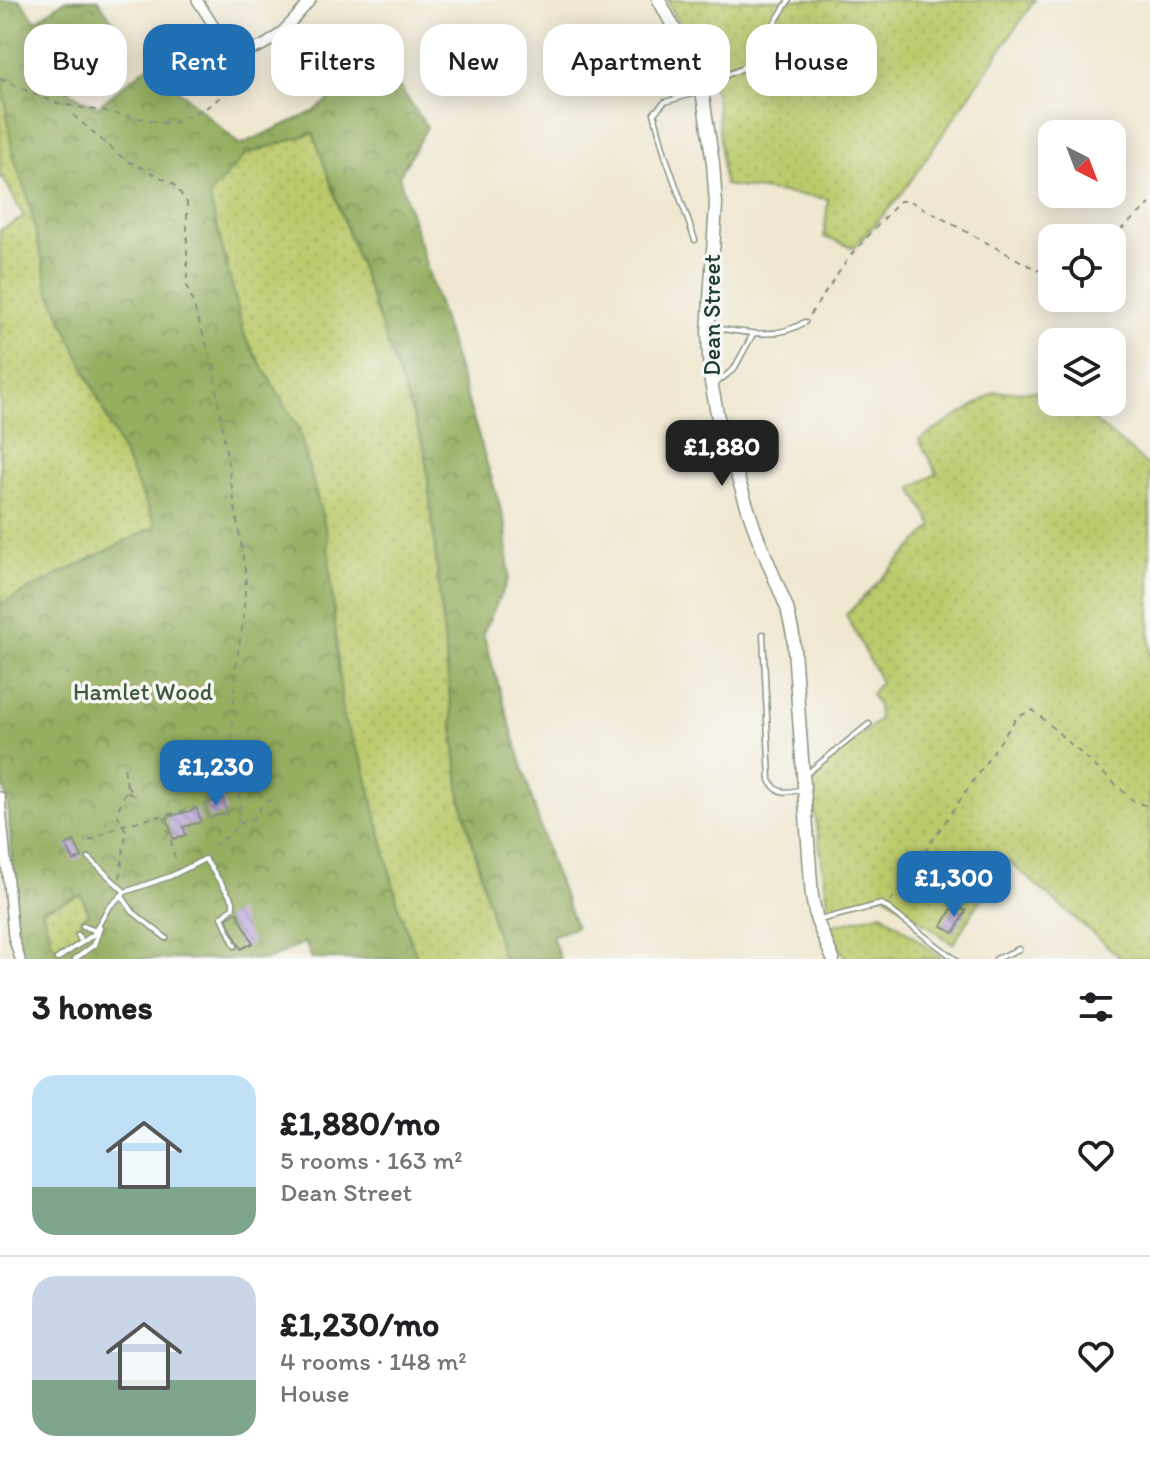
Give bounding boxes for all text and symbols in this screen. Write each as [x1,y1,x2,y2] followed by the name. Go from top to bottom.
[24,24,127,96] chip: Buy
[143,24,255,96] chip: Rent
[271,24,404,96] chip: Filters
[420,24,527,96] chip: New
[543,24,730,96] chip: Apartment
[746,24,877,96] chip: House
[1038,120,1126,208] north arrow
[1038,120,1126,416] map controls
[1038,224,1126,312] button: locate
[697,254,726,376] street label: Dean Street
[1038,328,1126,416] button: layers
[657,420,787,488] pin: £1,880
[684,430,760,462] text: £1,880
[73,677,213,706] park label: Hamlet Wood
[151,740,281,808] pin: £1,230
[178,750,254,782] text: £1,230
[889,851,1019,919] pin: £1,300
[915,861,993,893] text: £1,300
[1074,985,1118,1029] icon: filters
[32,987,153,1028] text: 3 homes
[280,1103,440,1144] text: £1,880/mo
[96,1107,192,1203] icon: home
[1074,1133,1118,1177] icon: heart
[280,1144,463,1176] text: 5 rooms · 163 m²
[280,1176,412,1208] text: Dean Street
[280,1304,440,1345] text: £1,230/mo
[96,1308,192,1404] icon: home
[1074,1334,1118,1378] icon: heart
[280,1345,467,1377] text: 4 rooms · 148 m²
[280,1377,350,1409] text: House

